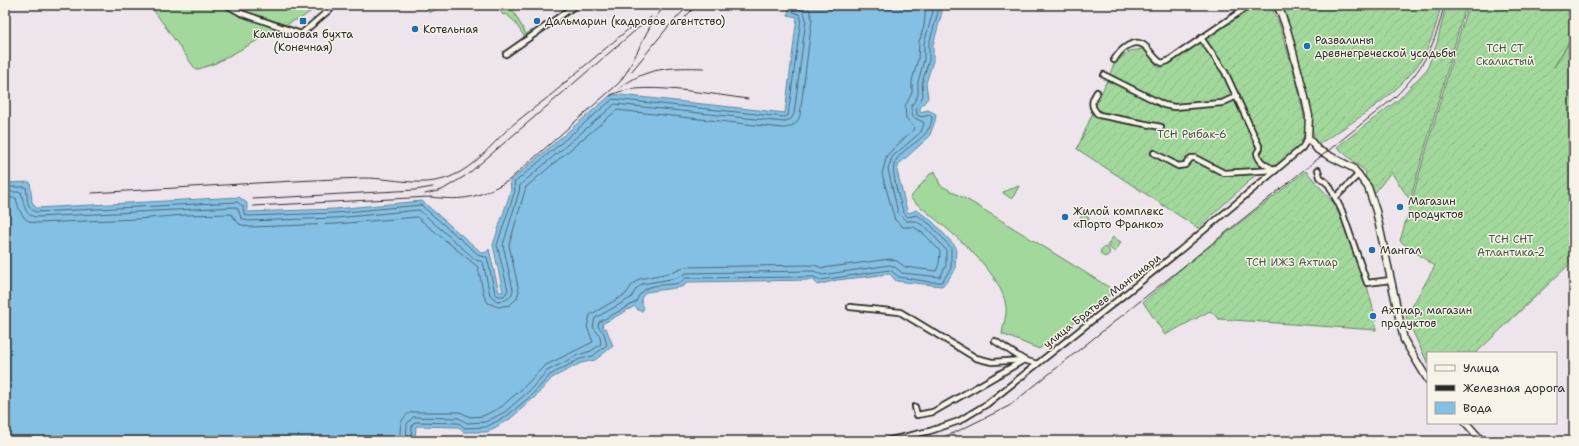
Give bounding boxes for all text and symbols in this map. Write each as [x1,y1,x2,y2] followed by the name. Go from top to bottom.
[545,14,725,29] place label: Дальмарин (кадровое агентство)
[298,16,308,26] marker: Камышовая бухта (Конечная)
[532,16,542,26] marker: Дальмарин (кадровое агентство)
[423,22,478,37] place label: Котельная
[410,24,420,34] marker: Котельная
[253,27,353,55] place label: Камышовая бухта (Конечная)
[1315,33,1456,61] place label: Развалины древнегреческой усадьбы
[1302,41,1312,51] marker: Развалины древнегреческой усадьбы
[1476,41,1534,69] park label: ТСН СТ Скалистый
[1157,127,1227,142] park label: ТСН Рыбак-6
[1408,194,1464,222] place label: Магазин продуктов
[1395,202,1405,212] marker: Магазин продуктов
[1073,204,1164,232] place label: Жилой комплекс «Порто Франко»
[1060,212,1070,222] marker: Жилой комплекс «Порто Франко»
[1477,232,1545,260] park label: ТСН СНТ Атлантика-2
[1380,243,1421,258] place label: Мангал
[1367,245,1377,255] marker: Мангал
[1040,250,1164,352] street label: улица Братьев Манганари
[1246,255,1338,270] park label: ТСН ИЖЗ Ахтиар
[1381,303,1472,331] place label: Ахтиар, магазин продуктов
[1368,311,1378,321] marker: Ахтиар, магазин продуктов
[1427,352,1557,424] legend
[1463,360,1500,376] text: Улица
[1463,380,1566,396] text: Железная дорога
[1463,400,1492,416] text: Вода

